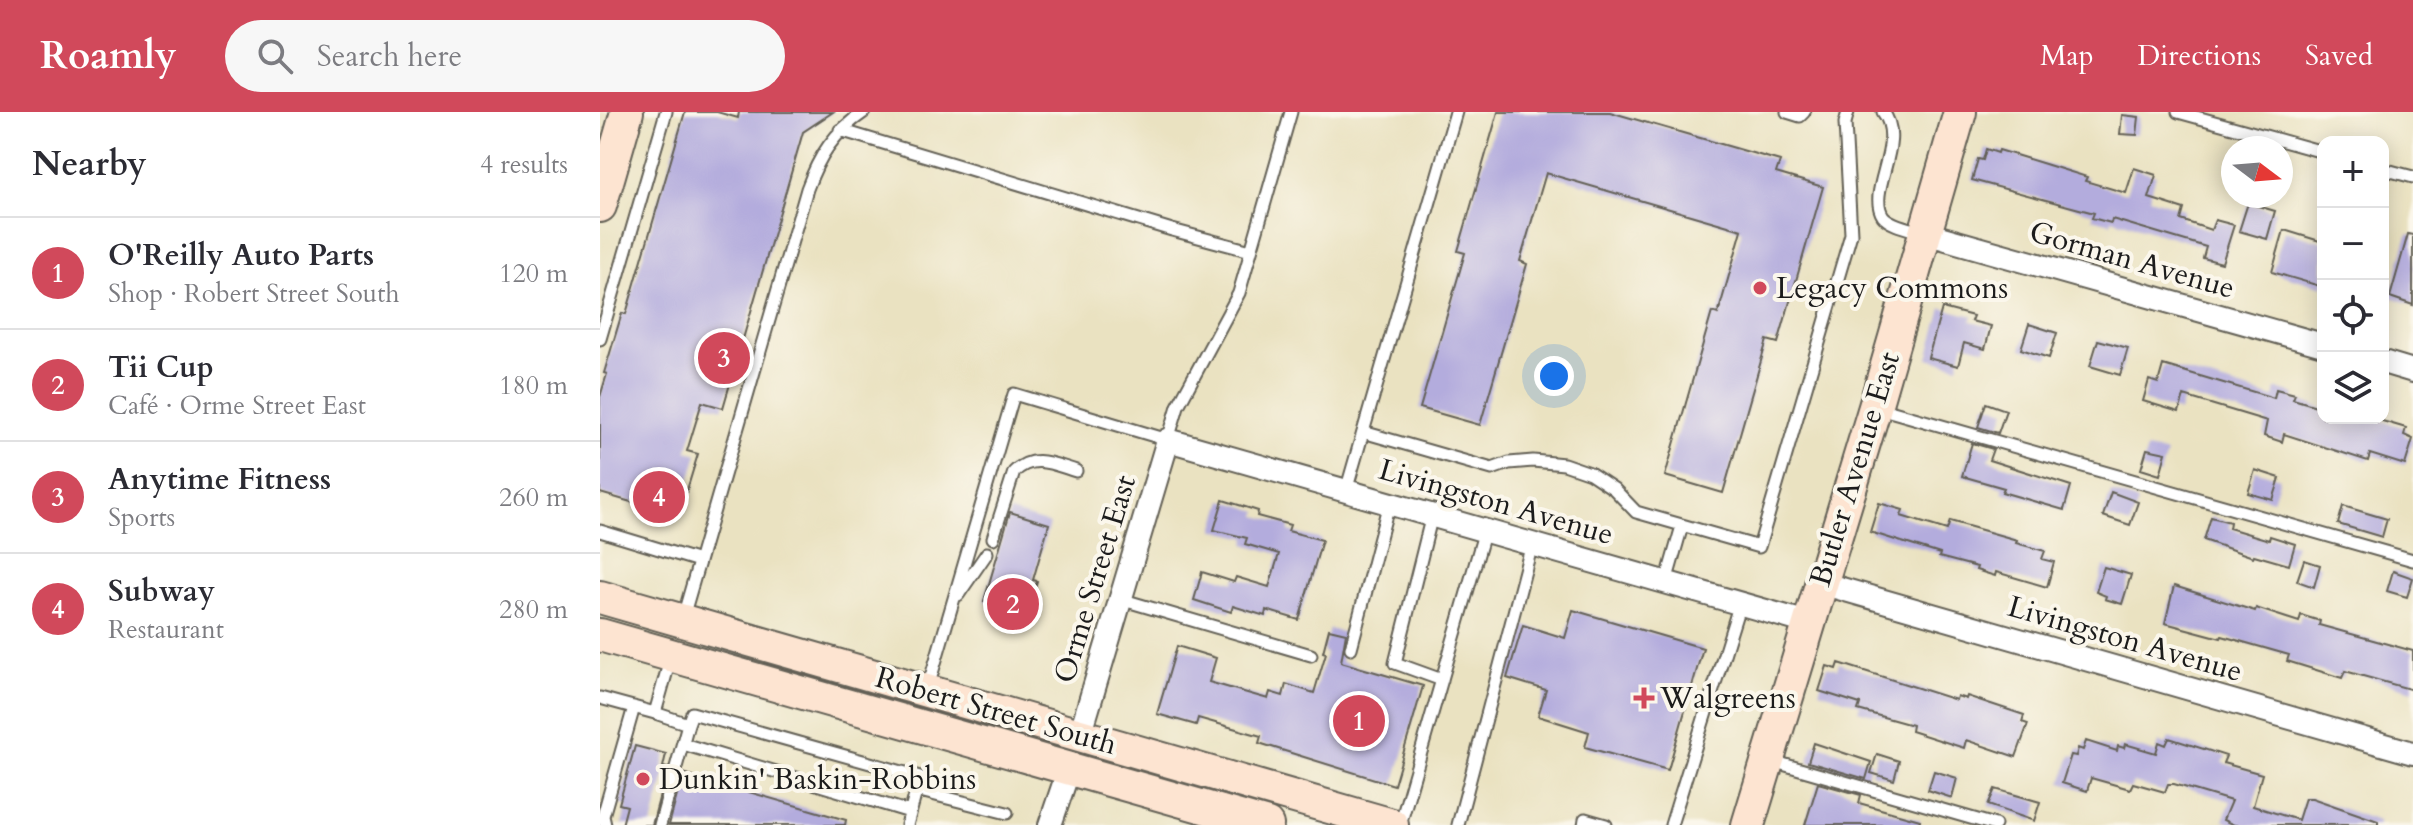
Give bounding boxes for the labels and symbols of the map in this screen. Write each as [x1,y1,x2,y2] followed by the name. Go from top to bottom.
[2221,136,2293,208] north arrow
[2025,211,2239,309] street label: Gorman Avenue
[1776,268,2008,309] place label: Legacy Commons
[1751,279,1769,297] marker: Legacy Commons
[698,328,750,388] pin: 3
[1800,346,1910,591] street label: Butler Avenue East
[1534,356,1574,396] your location
[1374,449,1618,555] street label: Livingston Avenue
[633,467,685,527] pin: 4
[1044,470,1146,688] street label: Orme Street East
[987,574,1039,634] pin: 2
[2003,586,2247,692] street label: Livingston Avenue
[871,657,1122,765] street label: Robert Street South
[1659,678,1796,719] place label: Walgreens
[1635,689,1653,707] marker: Walgreens
[1333,691,1385,751] pin: 1
[659,759,976,800] place label: Dunkin' Baskin-Robbins
[634,770,652,788] marker: Dunkin' Baskin-Robbins

